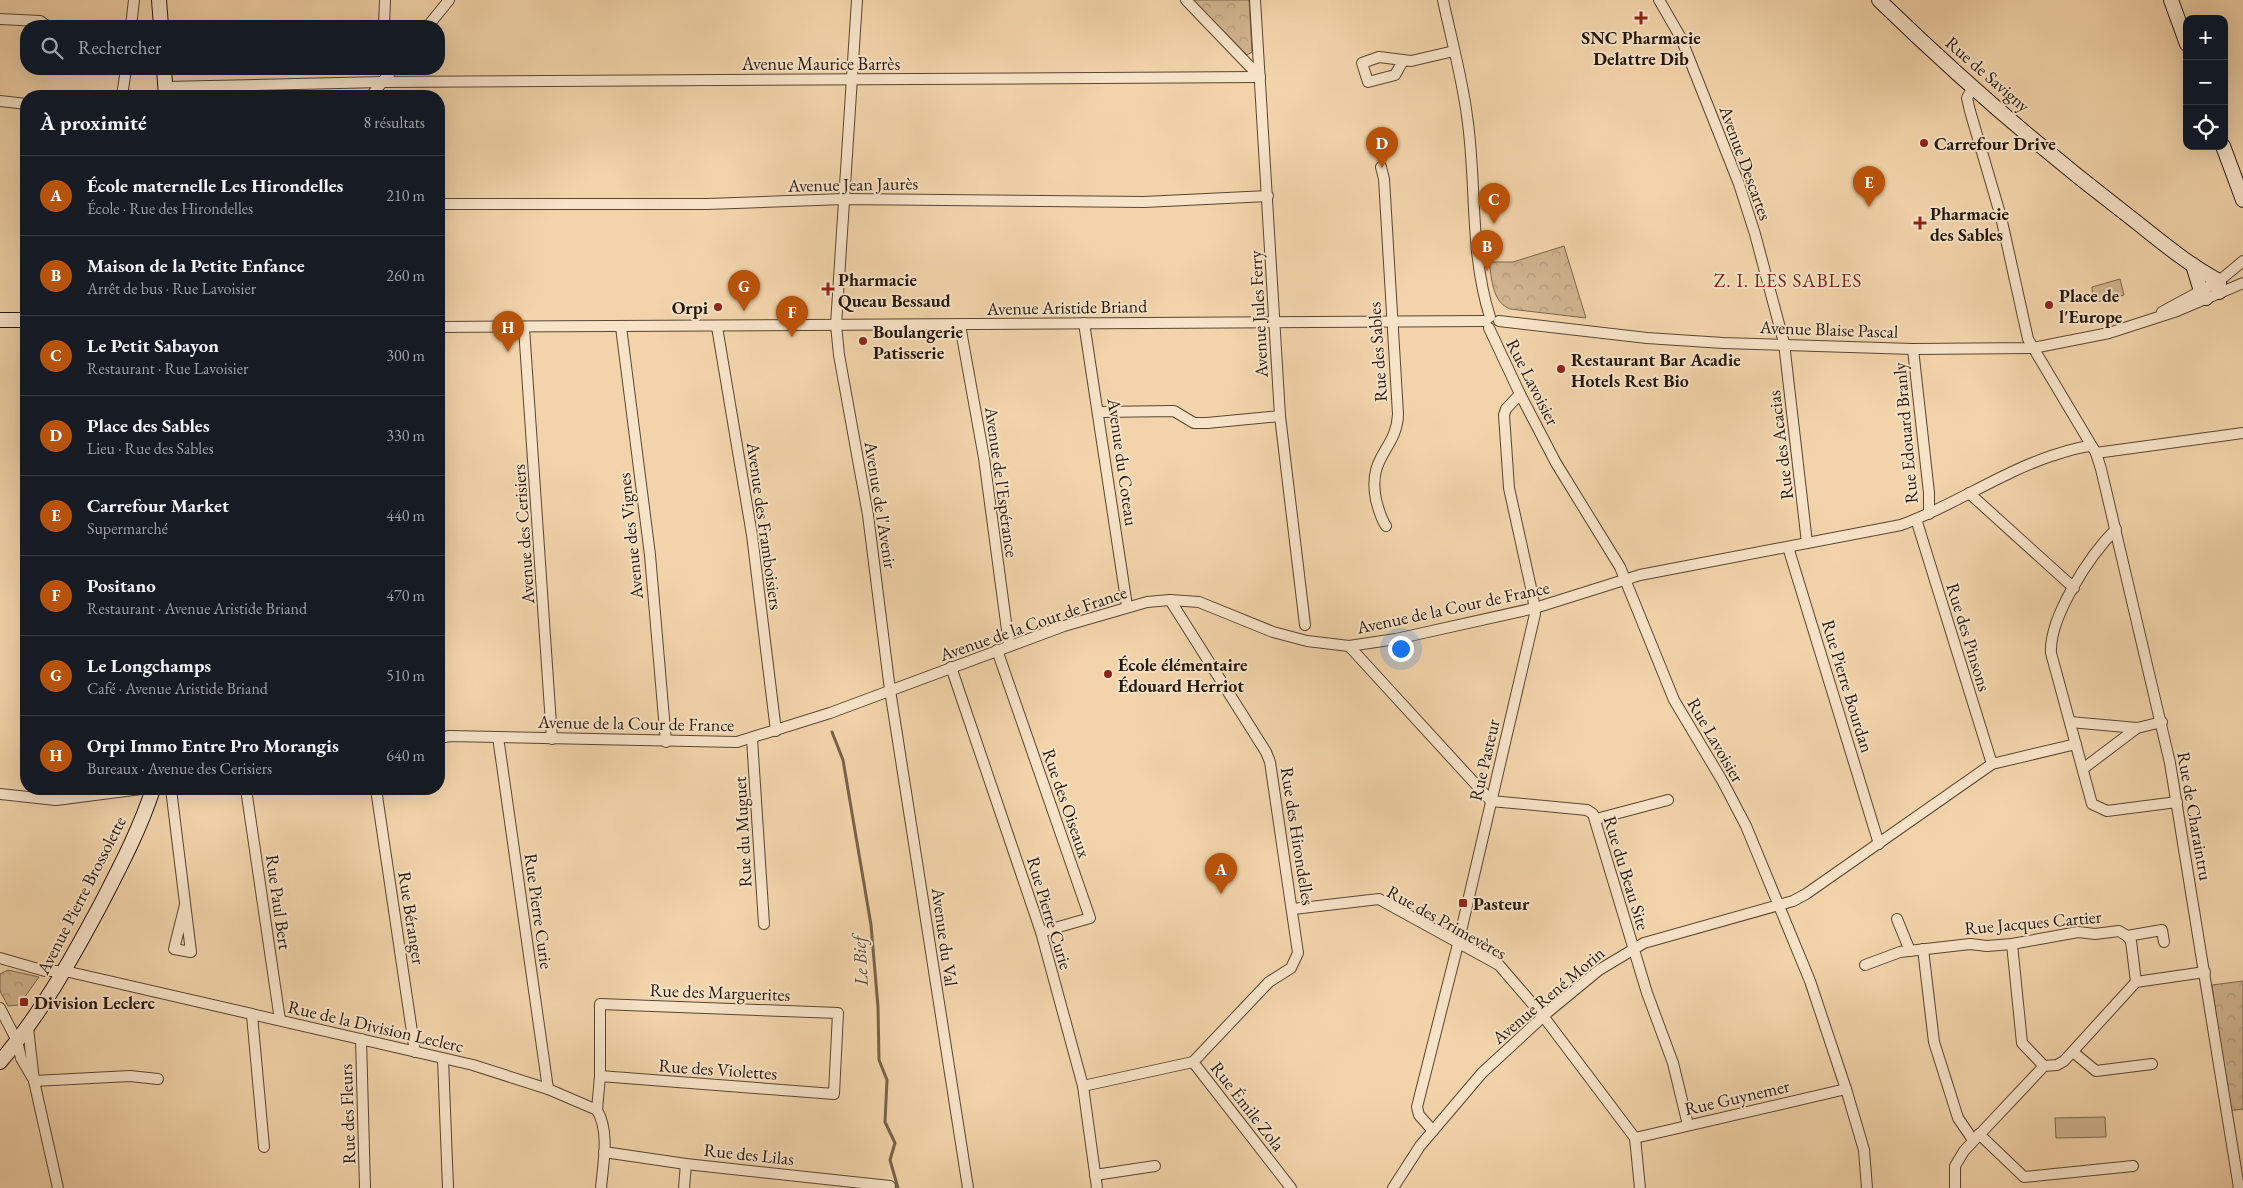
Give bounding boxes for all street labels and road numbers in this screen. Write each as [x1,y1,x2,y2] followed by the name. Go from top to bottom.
[1941,31,2035,117] street label: Rue de Savigny
[741,52,900,75] street label: Avenue Maurice Barrès
[1714,102,1777,224] street label: Avenue Descartes
[787,171,919,197] street label: Avenue Jean Jaurès
[1243,250,1273,379] street label: Avenue Jules Ferry
[986,294,1148,320] street label: Avenue Aristide Briand
[1362,301,1392,403] street label: Rue des Sables
[1758,315,1899,343] street label: Avenue Blaise Pascal
[1501,335,1565,429] street label: Rue Lavoisier
[1887,361,1923,504] street label: Rue Edouard Branly
[1762,389,1798,501] street label: Rue des Acacias
[1103,396,1143,528] street label: Avenue du Coteau
[980,404,1024,559] street label: Avenue de l'Espérance
[859,439,902,570] street label: Avenue de l'Avenir
[742,440,788,611] street label: Avenue des Framboisiers
[507,463,539,606] street label: Avenue des Cerisiers
[612,471,648,601] street label: Avenue des Vignes
[1354,575,1552,639] street label: Avenue de la Cour de France
[935,580,1130,666] street label: Avenue de la Cour de France
[1942,580,1996,694] street label: Rue des Pinsons
[1817,617,1879,756] street label: Rue Pierre Bourdan
[1682,693,1750,787] street label: Rue Lavoisier
[537,710,734,736] street label: Avenue de la Cour de France
[1463,717,1505,803] street label: Rue Pasteur
[1038,745,1096,861] street label: Rue des Oiseaux
[2172,750,2218,883] street label: Rue de Charaintru
[1276,765,1320,907] street label: Rue des Hirondelles
[728,776,756,888] street label: Rue du Muguet
[31,812,131,979] street label: Avenue Pierre Brossolette
[1599,813,1655,933] street label: Rue du Beau Site
[519,852,559,970] street label: Rue Pierre Curie
[261,853,297,951] street label: Rue Paul Bert
[1022,854,1078,972] street label: Rue Pierre Curie
[393,870,431,966] street label: Rue Béranger
[1383,880,1511,964] street label: Rue des Primevères
[927,885,963,988] street label: Avenue du Val
[1963,905,2103,939] street label: Rue Jacques Cartier
[1486,941,1609,1049] street label: Avenue René Morin
[649,978,791,1006] street label: Rue des Marguerites
[286,995,466,1057] street label: Rue de la Division Leclerc
[658,1053,778,1085] street label: Rue des Violettes
[1206,1057,1291,1156] street label: Rue Émile Zola
[334,1063,360,1165] street label: Rue des Fleurs
[1682,1074,1792,1120] street label: Rue Guynemer
[703,1138,795,1170] street label: Rue des Lilas

